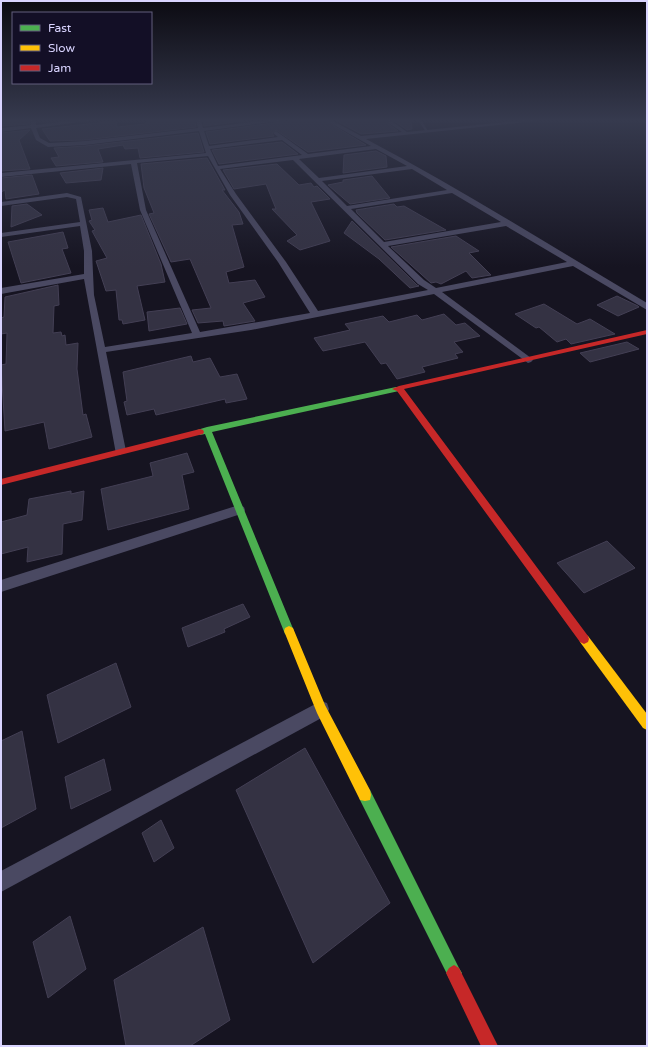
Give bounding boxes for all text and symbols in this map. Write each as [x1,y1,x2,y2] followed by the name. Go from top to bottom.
[12,12,152,84] legend
[48,21,72,35] text: Fast
[48,41,75,55] text: Slow
[48,61,71,75] text: Jam

